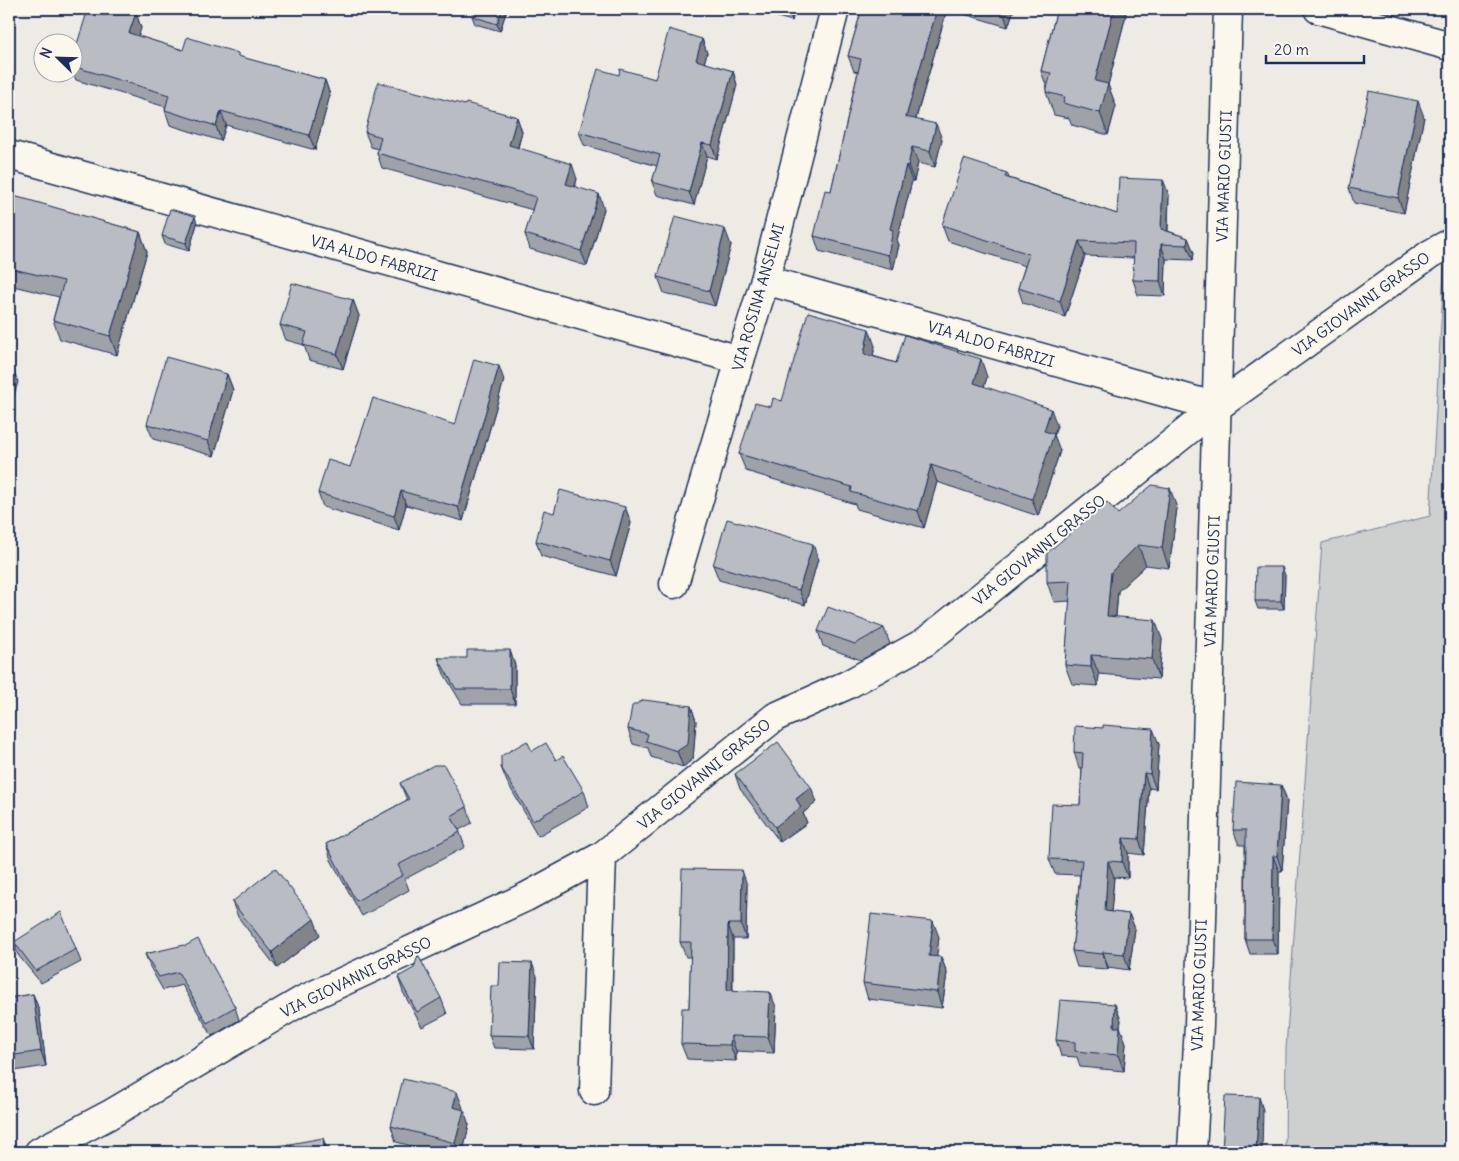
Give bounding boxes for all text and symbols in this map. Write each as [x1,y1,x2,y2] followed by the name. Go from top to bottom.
[32,32,82,82] north arrow
[1266,32,1364,64] scale bar
[1274,40,1309,59] text: 20 m
[36,45,56,61] text: N
[1212,110,1236,242] street label: VIA MARIO GIUSTI
[728,221,788,373] street label: VIA ROSINA ANSELMI
[308,231,440,285] street label: VIA ALDO FABRIZI
[1288,248,1434,360] street label: VIA GIOVANNI GRASSO
[925,317,1057,371] street label: VIA ALDO FABRIZI
[969,491,1109,609] street label: VIA GIOVANNI GRASSO
[1200,515,1224,647] street label: VIA MARIO GIUSTI
[634,715,774,833] street label: VIA GIOVANNI GRASSO
[1187,919,1211,1051] street label: VIA MARIO GIUSTI
[277,932,435,1022] street label: VIA GIOVANNI GRASSO

